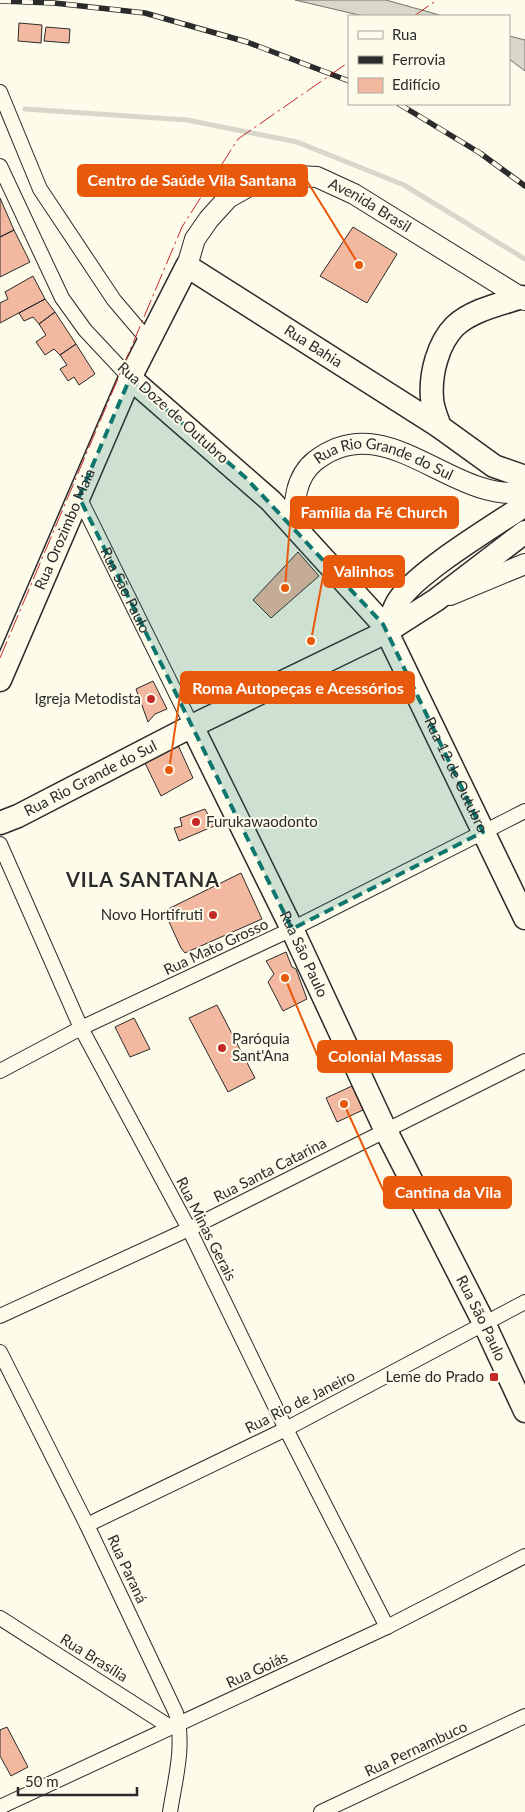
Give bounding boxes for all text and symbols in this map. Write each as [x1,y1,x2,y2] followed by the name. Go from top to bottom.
[348,15,510,105] legend
[392,25,417,43] text: Rua
[392,50,445,68] text: Ferrovia
[392,75,440,93] text: Edifício
[78,165,307,196] callout: Centro de Saúde Vila Santana
[88,170,296,189] text: Centro de Saúde Vila Santana
[326,174,415,235] street label: Avenida Brasil
[281,320,346,371] street label: Rua Bahia
[115,358,233,467] street label: Rua Doze de Outubro
[310,434,456,483] street label: Rua Rio Grande do Sul
[30,466,98,592] street label: Rua Orozimbo Maia
[291,497,458,528] callout: Família da Fé Church
[301,502,447,521] text: Família da Fé Church
[97,544,155,636] street label: Rua São Paulo
[324,556,404,587] callout: Valinhos
[333,561,394,580] text: Valinhos
[181,672,414,703] callout: Roma Autopeças e Acessórios
[192,678,404,697] text: Roma Autopeças e Acessórios
[35,689,141,707] place label: Igreja Metodista
[145,693,157,705] marker: Igreja Metodista
[421,714,492,835] street label: Rua 12 de Outubro
[21,736,159,819] street label: Rua Rio Grande do Sul
[206,812,318,830] place label: Furukawaodonto
[190,816,202,828] marker: Furukawaodonto
[65,867,220,891] district label: VILA SANTANA
[101,905,203,923] place label: Novo Hortifruti
[276,908,332,1000] street label: Rua São Paulo
[207,909,219,921] marker: Novo Hortifruti
[160,914,271,978] street label: Rua Mato Grosso
[232,1029,290,1064] place label: Paróquia Sant'Ana
[318,1041,452,1072] callout: Colonial Massas
[216,1042,228,1054] marker: Paróquia Sant'Ana
[328,1046,442,1065] text: Colonial Massas
[210,1133,329,1205] street label: Rua Santa Catarina
[173,1174,241,1283] street label: Rua Minas Gerais
[384,1177,511,1208] callout: Cantina da Vila
[395,1182,501,1201] text: Cantina da Vila
[453,1272,510,1364] street label: Rua São Paulo
[242,1366,357,1437] street label: Rua Rio de Janeiro
[386,1367,484,1385] place label: Leme do Prado
[488,1371,500,1383] marker: Leme do Prado
[104,1531,152,1606] street label: Rua Paraná
[58,1629,132,1685] street label: Rua Brasília
[223,1647,290,1691] street label: Rua Goiás
[361,1716,470,1780] street label: Rua Pernambuco
[18,1764,136,1796] scale bar
[25,1772,59,1790] text: 50 m

